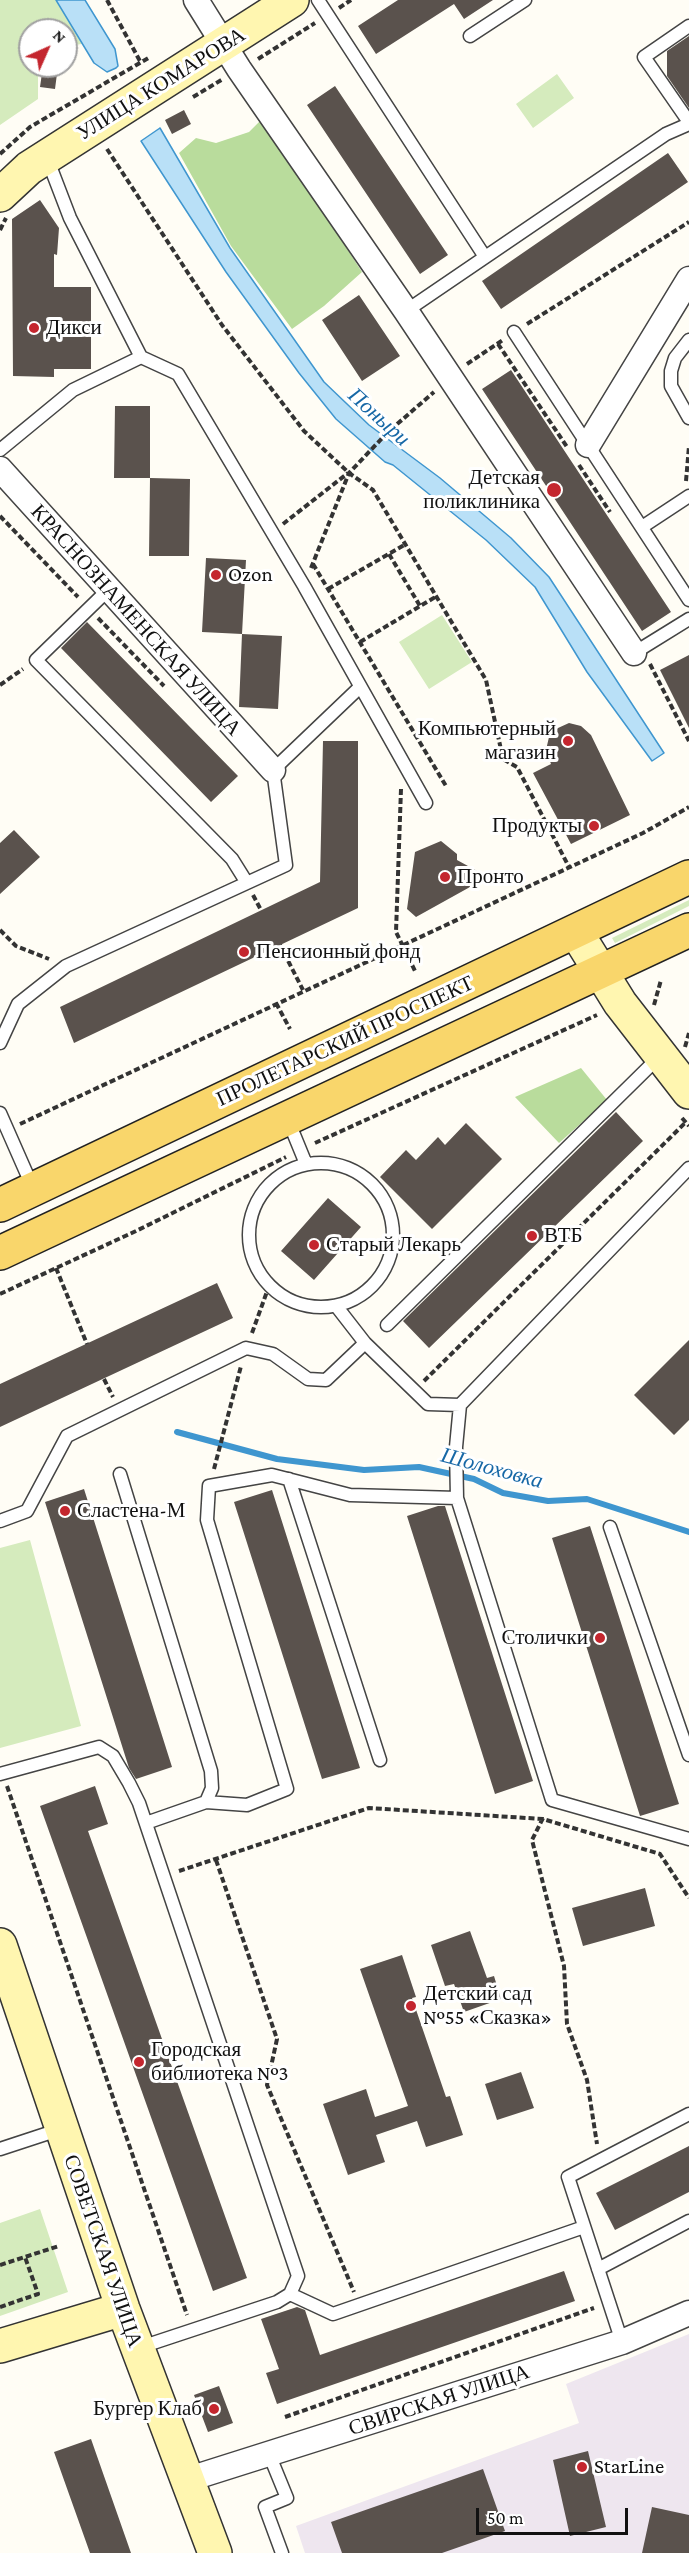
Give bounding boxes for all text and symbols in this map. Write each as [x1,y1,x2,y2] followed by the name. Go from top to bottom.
[18,18,78,78] north arrow
[72,22,250,146] street label: УЛИЦА КОМАРОВА
[50,26,70,46] text: N
[46,315,102,341] place label: Дикси
[27,321,41,335] marker: Дикси
[342,382,416,452] water label: Поныри
[423,465,540,515] place label: Детская поликлиника
[545,481,563,499] marker: Детская поликлиника
[25,499,247,741] street label: КРАСНОЗНАМЕНСКАЯ УЛИЦА
[228,562,273,588] place label: Ozon
[209,568,223,582] marker: Ozon
[418,716,556,766] place label: Компьютерный магазин
[561,734,575,748] marker: Компьютерный магазин
[492,813,582,839] place label: Продукты
[587,819,601,833] marker: Продукты
[457,864,524,890] place label: Пронто
[438,870,452,884] marker: Пронто
[256,939,421,965] place label: Пенсионный фонд
[237,945,251,959] marker: Пенсионный фонд
[212,970,478,1112] street label: ПРОЛЕТАРСКИЙ ПРОСПЕКТ
[544,1223,583,1249] place label: ВТБ
[525,1229,539,1243] marker: ВТБ
[326,1232,461,1258] place label: Старый Лекарь
[307,1238,321,1252] marker: Старый Лекарь
[438,1442,546,1494] water label: Шолоховка
[77,1498,186,1524] place label: Сластена-М
[58,1504,72,1518] marker: Сластена-М
[501,1625,588,1651] place label: Столички
[593,1631,607,1645] marker: Столички
[423,1981,552,2031] place label: Детский сад №55 «Сказка»
[404,1999,418,2013] marker: Детский сад №55 «Сказка»
[151,2037,288,2087] place label: Городская библиотека №3
[132,2055,146,2069] marker: Городская библиотека №3
[58,2151,148,2351] street label: СОВЕТСКАЯ УЛИЦА
[345,2359,533,2441] street label: СВИРСКАЯ УЛИЦА
[93,2396,202,2422] place label: Бургер Клаб
[207,2402,221,2416] marker: Бургер Клаб
[594,2454,664,2480] place label: StarLine
[575,2460,589,2474] marker: StarLine
[479,2496,630,2534] scale bar
[487,2508,524,2528] text: 50 m

